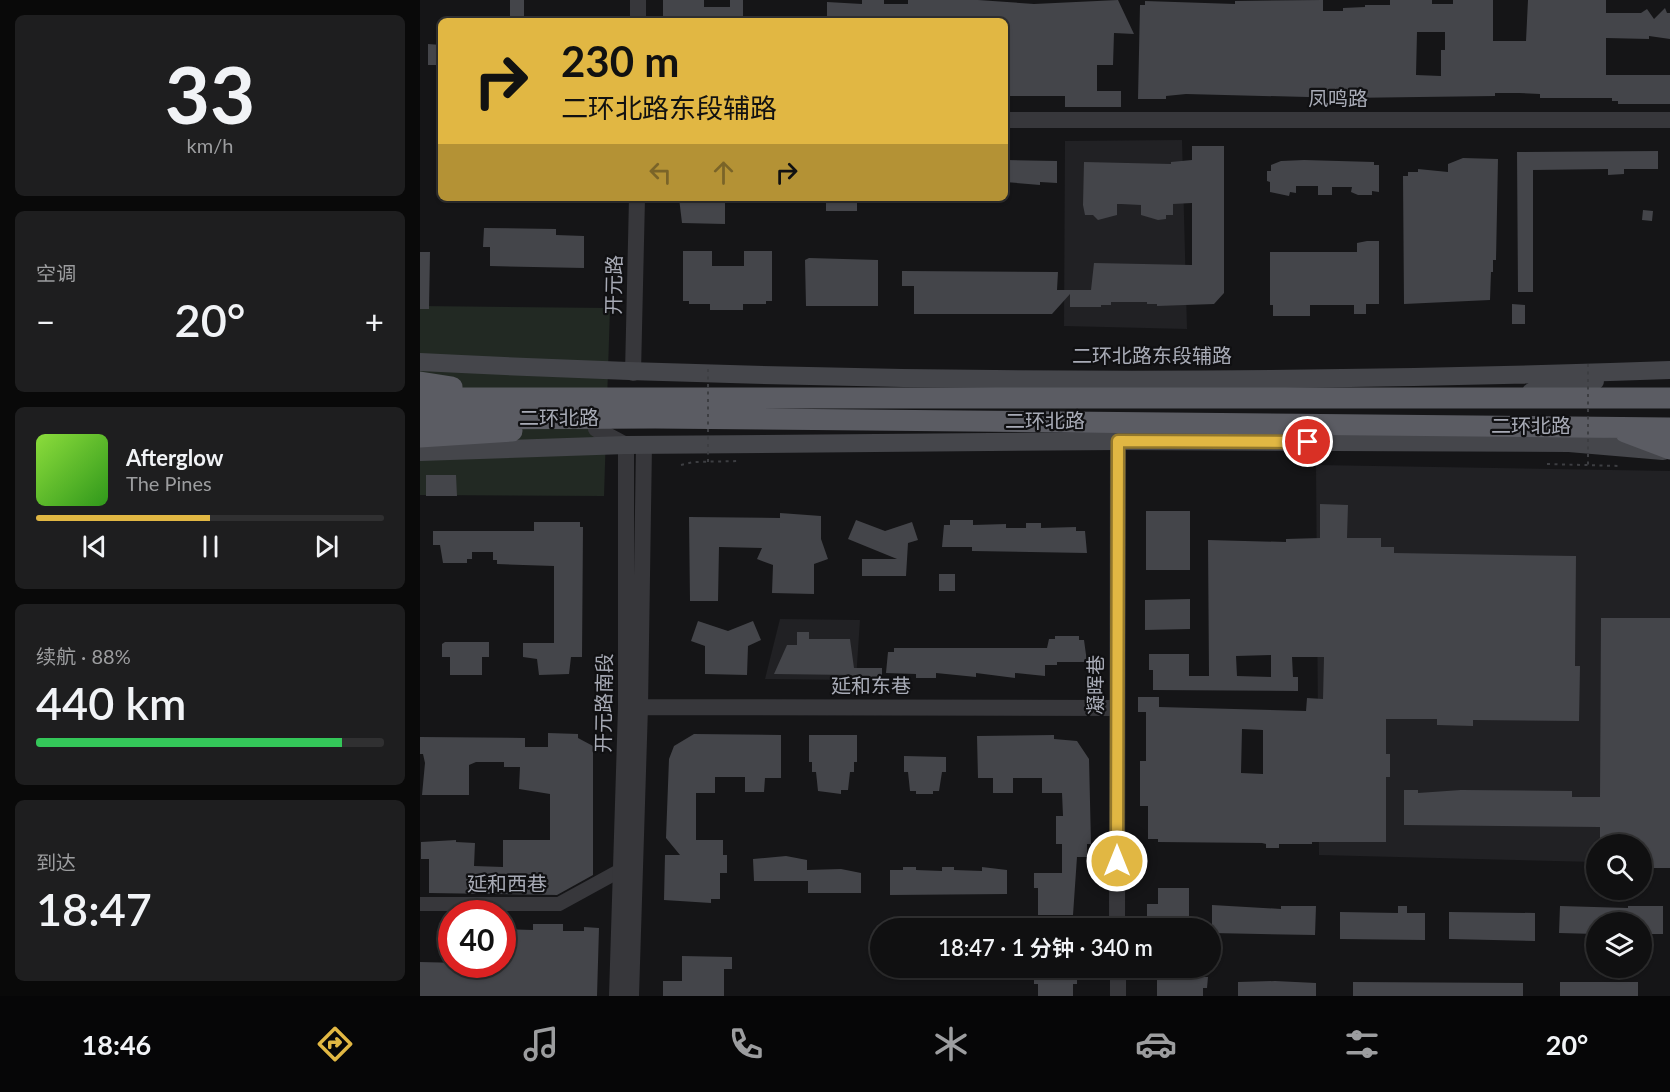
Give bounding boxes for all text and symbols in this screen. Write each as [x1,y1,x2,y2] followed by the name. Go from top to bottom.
[561,36,679,86] text: 230 m
[462,42,540,120] icon: right
[165,47,255,141] text: 33
[1308,86,1368,110] street label: 凤鸣路
[561,91,777,124] text: 二环北路东段辅路
[187,133,233,157] text: km/h
[644,156,677,189] icon: left
[707,156,740,189] icon: ahead
[770,156,803,189] icon: right
[600,255,626,315] street label: 开元路
[36,261,76,285] text: 空调
[175,293,245,347] text: 20°
[36,301,55,341] text: −
[365,301,384,341] text: +
[1072,343,1232,367] street label: 二环北路东段辅路
[519,405,599,429] street label: 二环北路
[1005,408,1085,432] street label: 二环北路
[1491,413,1571,437] street label: 二环北路
[1282,416,1333,467] pin
[1291,425,1324,458] icon: arrive
[126,444,223,471] text: Afterglow
[126,471,212,495] text: The Pines
[78,530,111,563] icon: previous
[194,530,227,563] icon: pause
[310,530,343,563] icon: next
[36,644,131,668] text: 续航 · 88%
[590,653,616,753] street label: 开元路南段
[1083,655,1107,715] street label: 凝晖巷
[831,673,911,697] street label: 延和东巷
[36,676,186,730] text: 440 km
[1085,829,1149,893] position arrow
[1586,834,1652,978] map controls
[1586,834,1652,900] button: search
[36,850,76,874] text: 到达
[467,871,547,895] street label: 延和西巷
[36,882,152,936] text: 18:47
[438,900,516,978] speed limit sign: 40
[1586,912,1652,978] button: layers
[938,934,1153,961] text: 18:47 · 1 分钟 · 340 m
[314,1023,356,1065] icon: directions
[520,1023,562,1065] icon: music
[725,1023,767,1065] icon: phone
[930,1023,972,1065] icon: climate
[1135,1023,1177,1065] icon: car
[1341,1023,1383,1065] icon: filters
[82,1028,151,1061] text: 18:46
[1546,1028,1588,1061] text: 20°

